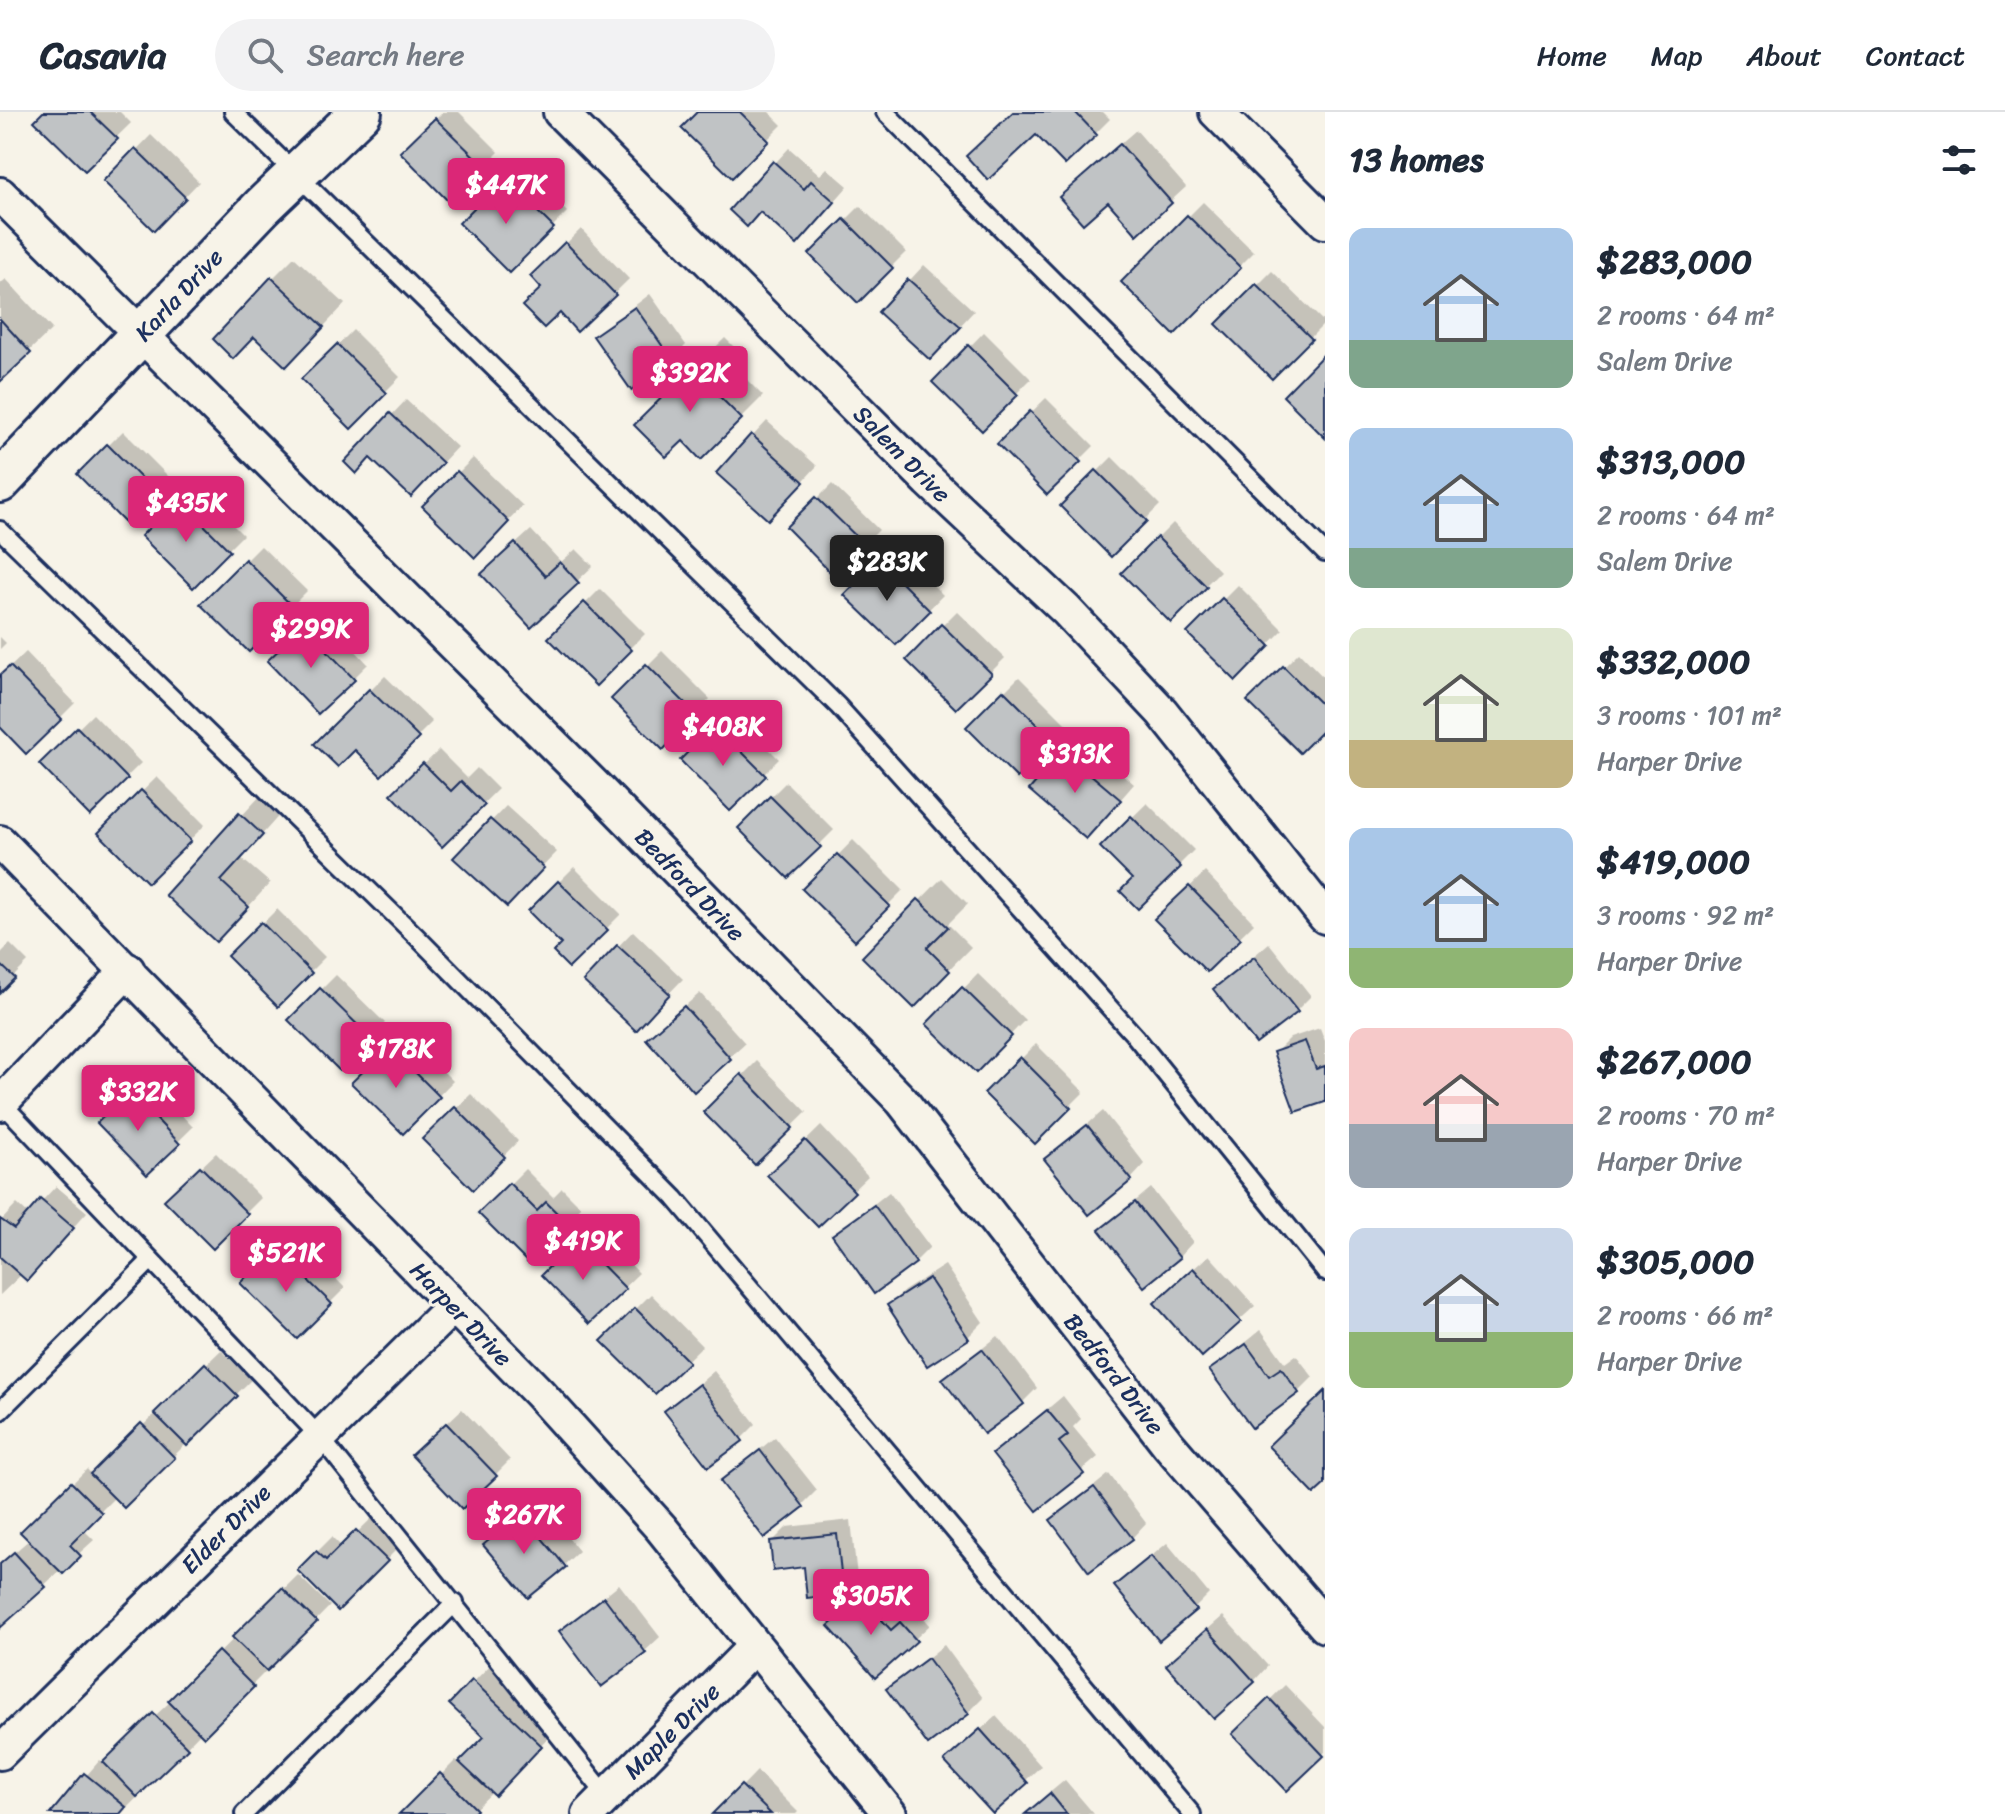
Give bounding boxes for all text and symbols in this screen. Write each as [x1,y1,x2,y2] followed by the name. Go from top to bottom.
[215,19,775,91] search box
[40,22,167,89] text: Casavia
[307,28,465,82] text: Search here
[1537,31,1607,80] text: Home
[1651,31,1702,80] text: Map
[1746,31,1822,80] text: About
[1866,31,1965,80] text: Contact
[243,33,287,77] icon: search
[1349,130,1484,190] text: 13 homes
[1937,138,1981,182] icon: filters
[450,158,562,226] pin: $447K
[466,161,546,207] text: $447K
[1597,232,1752,292] text: $283,000
[124,238,234,352] street label: Karla Drive
[1413,260,1509,356] icon: home
[1597,292,1775,338] text: 2 rooms · 64 m²
[1597,338,1733,384] text: Salem Drive
[634,346,746,414] pin: $392K
[651,349,729,395] text: $392K
[843,395,961,513] street label: Salem Drive
[1597,432,1745,492] text: $313,000
[1413,460,1509,556] icon: home
[130,476,242,544] pin: $435K
[146,479,226,525] text: $435K
[1597,492,1775,538] text: 2 rooms · 64 m²
[831,535,943,603] pin: $283K
[848,538,926,584] text: $283K
[1597,538,1733,584] text: Salem Drive
[255,602,367,670] pin: $299K
[271,605,351,651] text: $299K
[1597,632,1750,692] text: $332,000
[1413,660,1509,756] icon: home
[1597,692,1782,738] text: 3 rooms · 101 m²
[667,700,779,768] pin: $408K
[682,703,764,749] text: $408K
[1019,727,1131,795] pin: $313K
[1038,730,1112,776] text: $313K
[1597,738,1742,784] text: Harper Drive
[624,818,756,952] street label: Bedford Drive
[1597,832,1750,892] text: $419,000
[1413,860,1509,956] icon: home
[1597,892,1774,938] text: 3 rooms · 92 m²
[1597,938,1742,984] text: Harper Drive
[340,1022,452,1090] pin: $178K
[359,1025,433,1071] text: $178K
[1597,1032,1752,1092] text: $267,000
[1413,1060,1509,1156] icon: home
[82,1065,194,1133] pin: $332K
[100,1068,176,1114] text: $332K
[1597,1092,1775,1138] text: 2 rooms · 70 m²
[1597,1138,1742,1184] text: Harper Drive
[527,1214,639,1282] pin: $419K
[545,1217,621,1263] text: $419K
[230,1226,342,1294] pin: $521K
[248,1229,324,1275] text: $521K
[1597,1232,1754,1292] text: $305,000
[399,1251,523,1377] street label: Harper Drive
[1413,1260,1509,1356] icon: home
[1597,1292,1773,1338] text: 2 rooms · 66 m²
[1053,1304,1175,1444] street label: Bedford Drive
[1597,1338,1742,1384] text: Harper Drive
[171,1473,282,1584] street label: Elder Drive
[468,1488,580,1556] pin: $267K
[485,1491,563,1537] text: $267K
[815,1569,927,1637] pin: $305K
[831,1572,911,1618] text: $305K
[613,1672,731,1790] street label: Maple Drive

